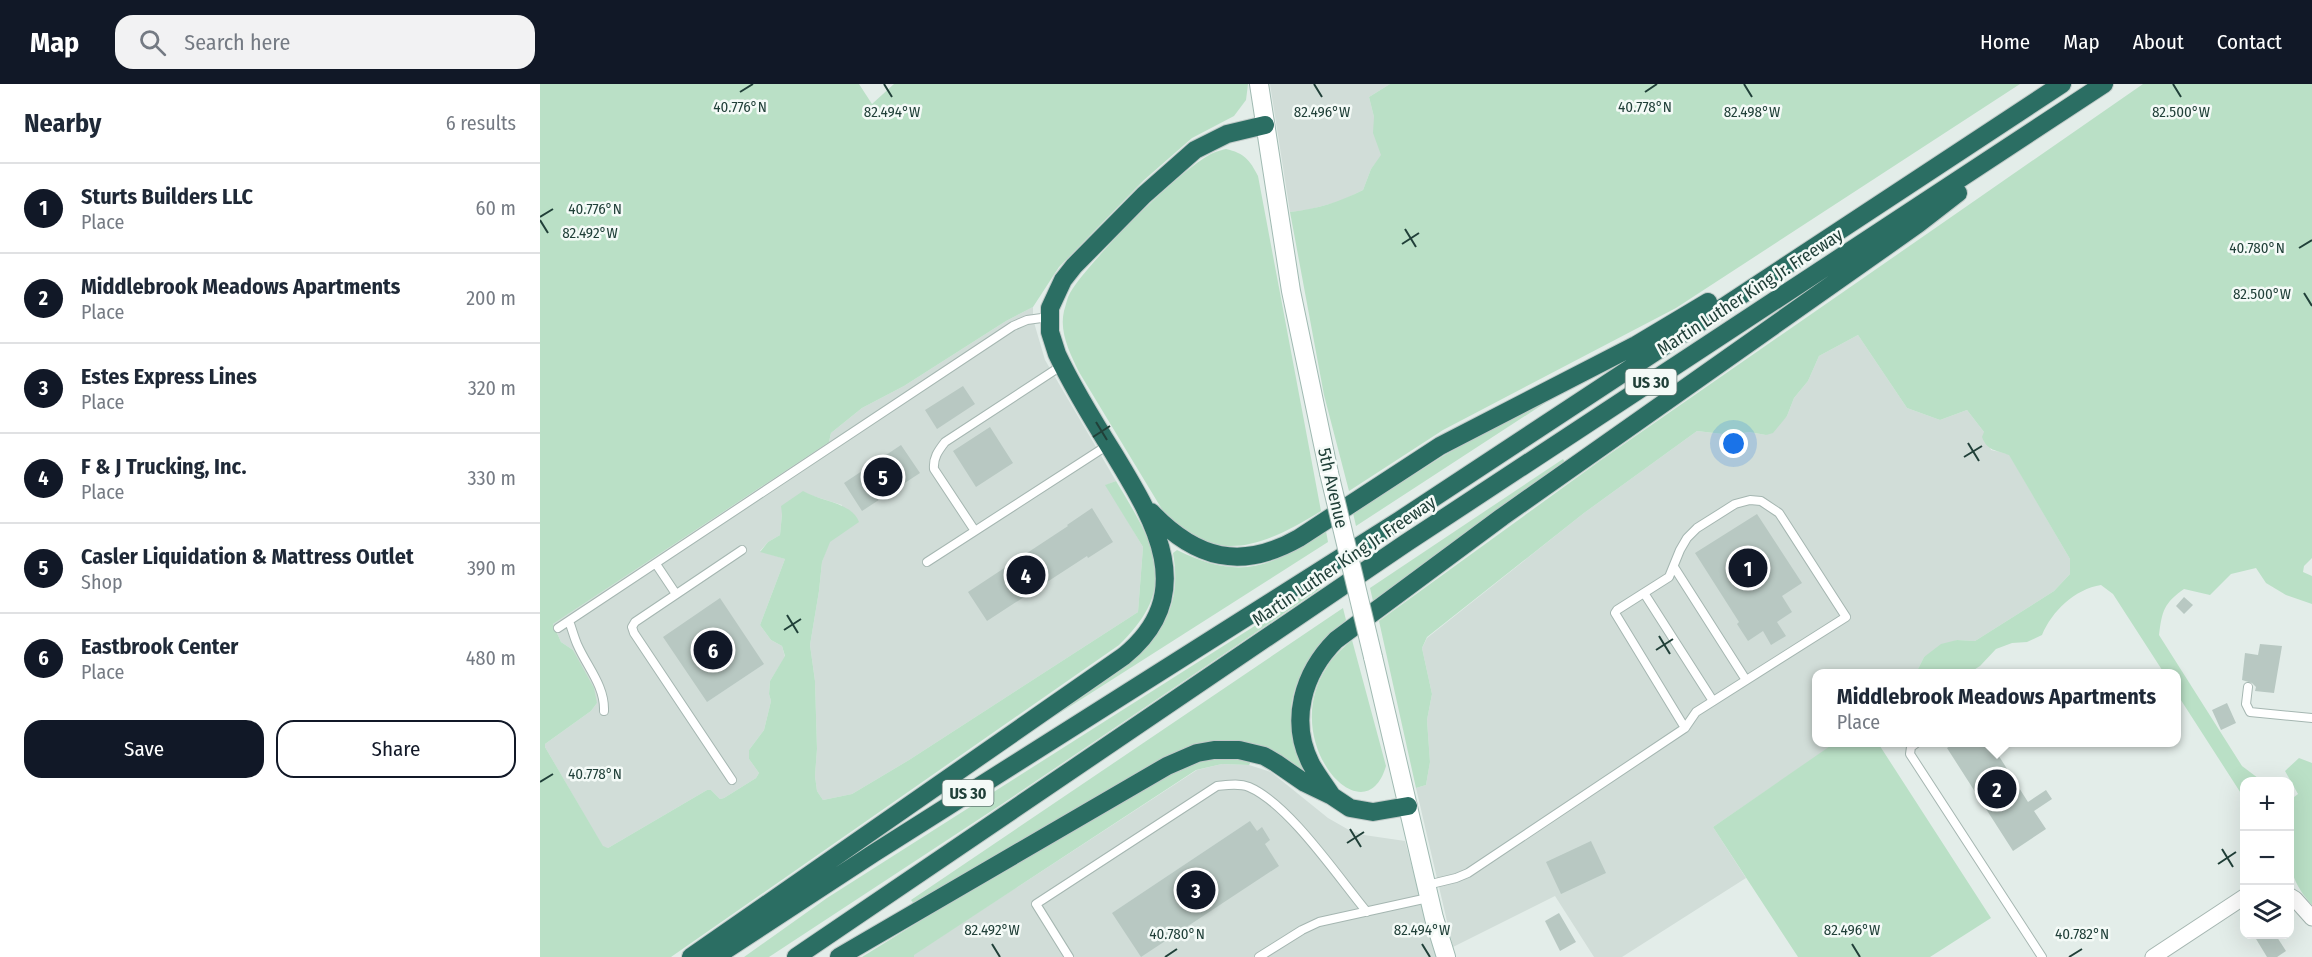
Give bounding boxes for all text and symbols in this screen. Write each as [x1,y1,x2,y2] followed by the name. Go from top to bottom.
[115,15,535,69] search box
[30,26,79,59] text: Map
[136,26,169,59] icon: search
[184,29,290,56] text: Search here
[1980,29,2030,55] text: Home
[2063,29,2100,55] text: Map
[2133,29,2184,55] text: About
[2217,29,2282,55] text: Contact
[713,98,767,116] text: 40.776°N
[1618,98,1672,116] text: 40.778°N
[864,103,920,121] text: 82.494°W
[1294,103,1350,121] text: 82.496°W
[1724,103,1780,121] text: 82.498°W
[2152,103,2210,121] text: 82.500°W
[24,108,101,139] text: Nearby
[446,111,516,135] text: 6 results
[81,183,253,210] text: Sturts Builders LLC
[39,196,48,220] text: 1
[476,196,516,220] text: 60 m
[568,200,622,218] text: 40.776°N
[81,210,124,234] text: Place
[562,224,618,242] text: 82.492°W
[1653,224,1847,360] street label: Martin Luther King Jr. Freeway
[2229,239,2285,257] text: 40.780°N
[81,273,400,300] text: Middlebrook Meadows Apartments
[2233,285,2291,303] text: 82.500°W
[39,286,48,310] text: 2
[466,286,516,310] text: 200 m
[81,300,124,324] text: Place
[81,363,257,390] text: Estes Express Lines
[1626,369,1676,395] road number: US 30
[39,376,48,400] text: 3
[468,376,516,400] text: 320 m
[81,390,124,414] text: Place
[1719,429,1748,458] your location
[1313,446,1353,530] street label: 5th Avenue
[81,453,246,480] text: F & J Trucking, Inc.
[864,454,902,500] pin: 5
[38,466,49,490] text: 4
[467,466,516,490] text: 330 m
[81,480,124,504] text: Place
[1248,491,1440,631] street label: Martin Luther King Jr. Freeway
[81,543,414,570] text: Casler Liquidation & Mattress Outlet
[1728,546,1768,590] pin: 1
[1006,552,1046,598] pin: 4
[39,556,48,580] text: 5
[467,556,516,580] text: 390 m
[81,570,123,594] text: Shop
[694,628,732,672] pin: 6
[81,633,238,660] text: Eastbrook Center
[38,646,49,670] text: 6
[466,646,516,670] text: 480 m
[81,660,124,684] text: Place
[1812,669,2181,747] popup
[1837,683,2156,710] text: Middlebrook Meadows Apartments
[1837,710,1880,734] text: Place
[24,720,264,778] button: Save
[276,720,516,778] button: Share
[568,765,622,783] text: 40.778°N
[1978,766,2016,812] pin: 2
[2240,777,2294,939] map controls
[2240,777,2294,831] button: +
[942,780,994,806] road number: US 30
[2240,831,2294,885] button: −
[1176,868,1216,912] pin: 3
[2240,885,2294,939] button: layers
[964,921,1020,939] text: 82.492°W
[1394,921,1450,939] text: 82.494°W
[1824,921,1880,939] text: 82.496°W
[1149,925,1205,943] text: 40.780°N
[2055,925,2109,943] text: 40.782°N

